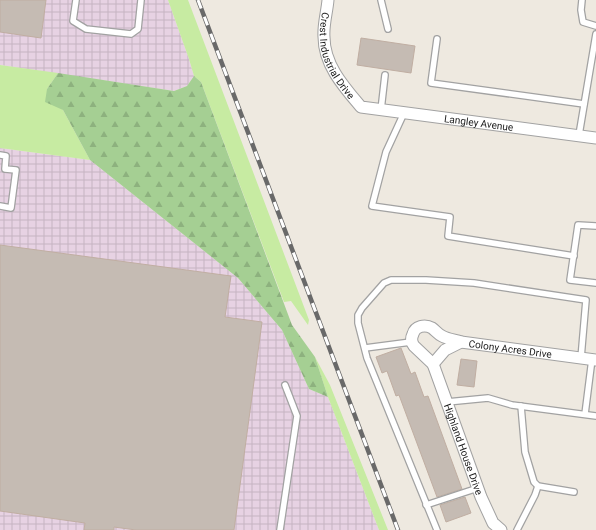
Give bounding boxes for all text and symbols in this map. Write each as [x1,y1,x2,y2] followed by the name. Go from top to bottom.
[318,12,357,101] street label: Crest Industrial Drive
[443,113,514,133] street label: Langley Avenue
[468,338,552,360] street label: Colony Acres Drive
[442,402,485,496] street label: Highland House Drive

